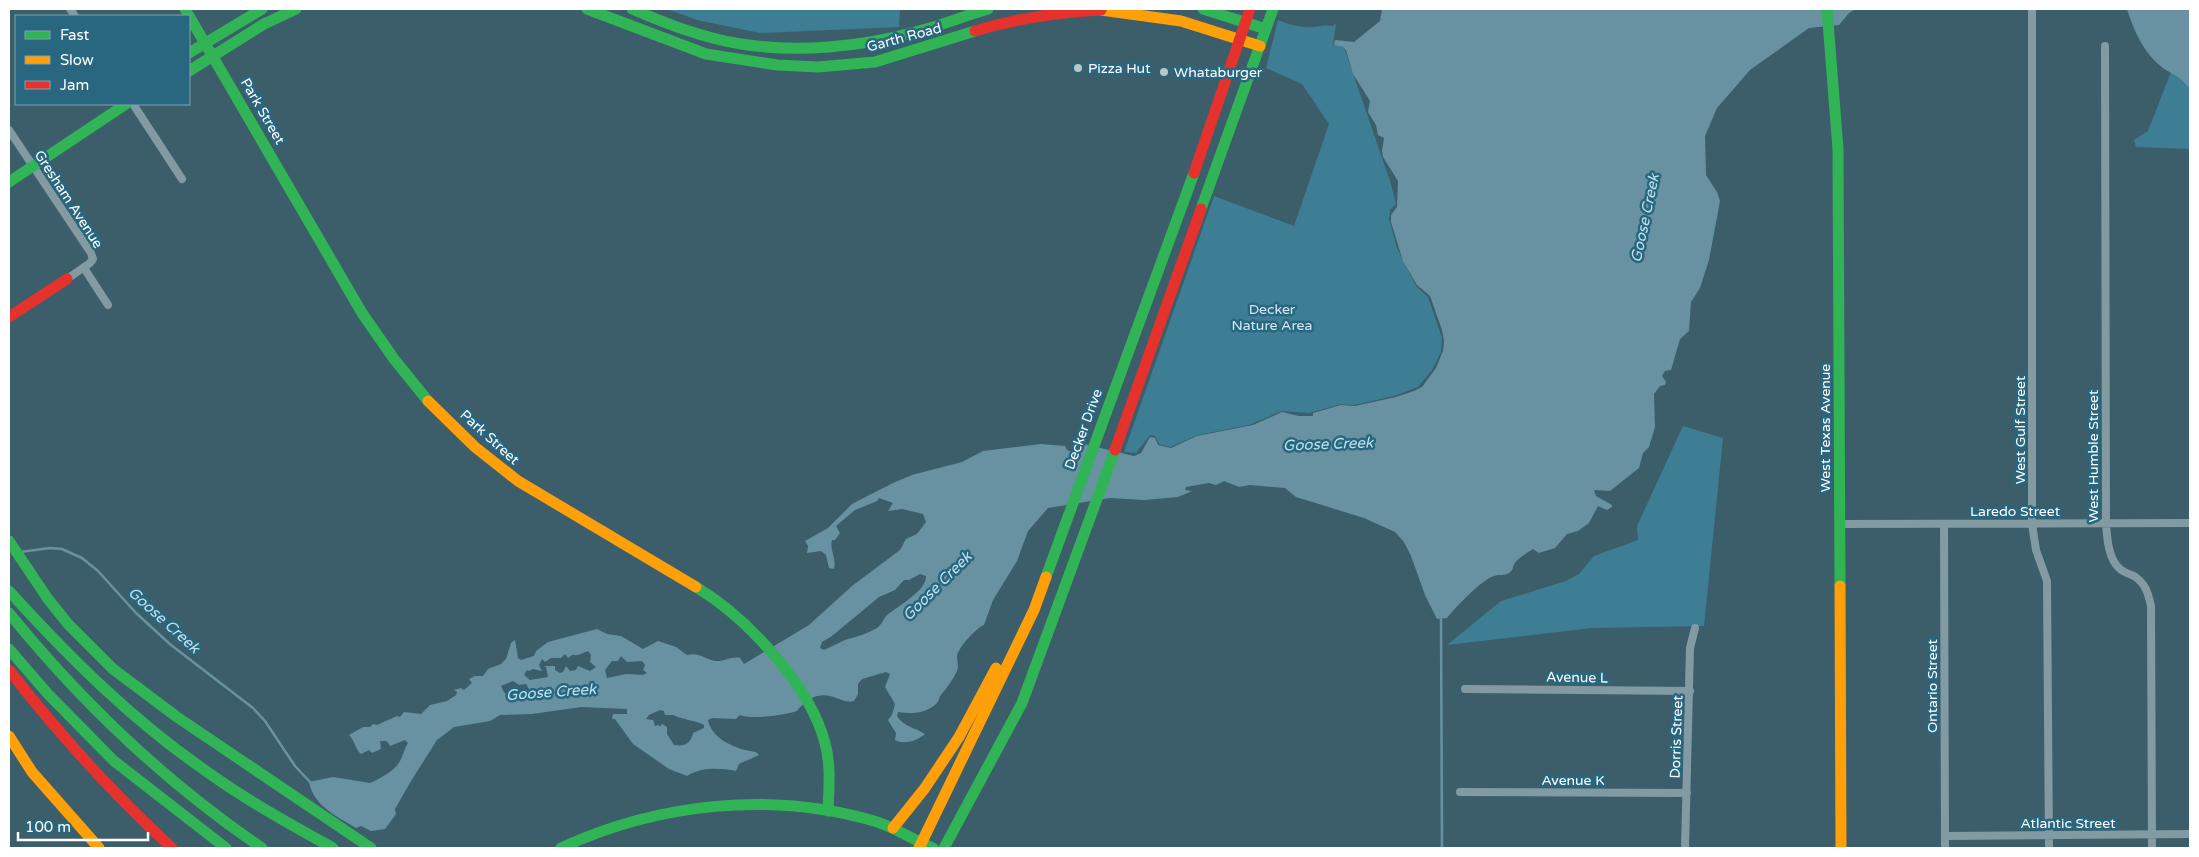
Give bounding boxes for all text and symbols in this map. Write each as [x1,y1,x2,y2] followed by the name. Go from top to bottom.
[15,15,190,105] legend
[865,19,943,56] street label: Garth Road
[60,26,90,44] text: Fast
[60,51,94,69] text: Slow
[1088,60,1151,77] place label: Pizza Hut
[1072,62,1084,74] marker: Pizza Hut
[1174,64,1263,81] place label: Whataburger
[1158,66,1170,78] marker: Whataburger
[237,75,289,148] street label: Park Street
[60,76,89,94] text: Jam
[31,147,107,252] street label: Gresham Avenue
[1627,170,1664,264] water label: Goose Creek
[1232,301,1312,334] park label: Decker Nature Area
[1817,364,1834,492] street label: West Texas Avenue
[2012,375,2029,484] street label: West Gulf Street
[1061,386,1106,472] street label: Decker Drive
[2085,389,2102,522] street label: West Humble Street
[457,406,523,469] street label: Park Street
[1283,433,1375,455] water label: Goose Creek
[1970,503,2061,520] street label: Laredo Street
[899,546,977,624] water label: Goose Creek
[124,583,205,658] water label: Goose Creek
[1924,638,1941,733] street label: Ontario Street
[1546,668,1608,687] street label: Avenue L
[505,680,598,704] water label: Goose Creek
[1667,694,1686,779] street label: Dorris Street
[1541,772,1605,789] street label: Avenue K
[18,810,148,842] scale bar
[2020,815,2116,832] street label: Atlantic Street
[25,818,71,836] text: 100 m

